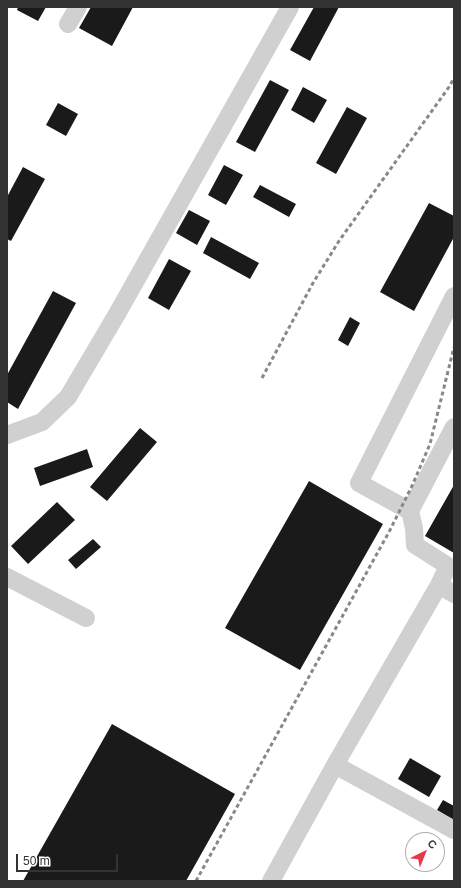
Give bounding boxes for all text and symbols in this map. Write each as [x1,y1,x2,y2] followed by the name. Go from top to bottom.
[405,832,445,872] north arrow
[425,837,439,851] text: С
[18,846,120,872] scale bar
[23,854,50,868] text: 50 m

